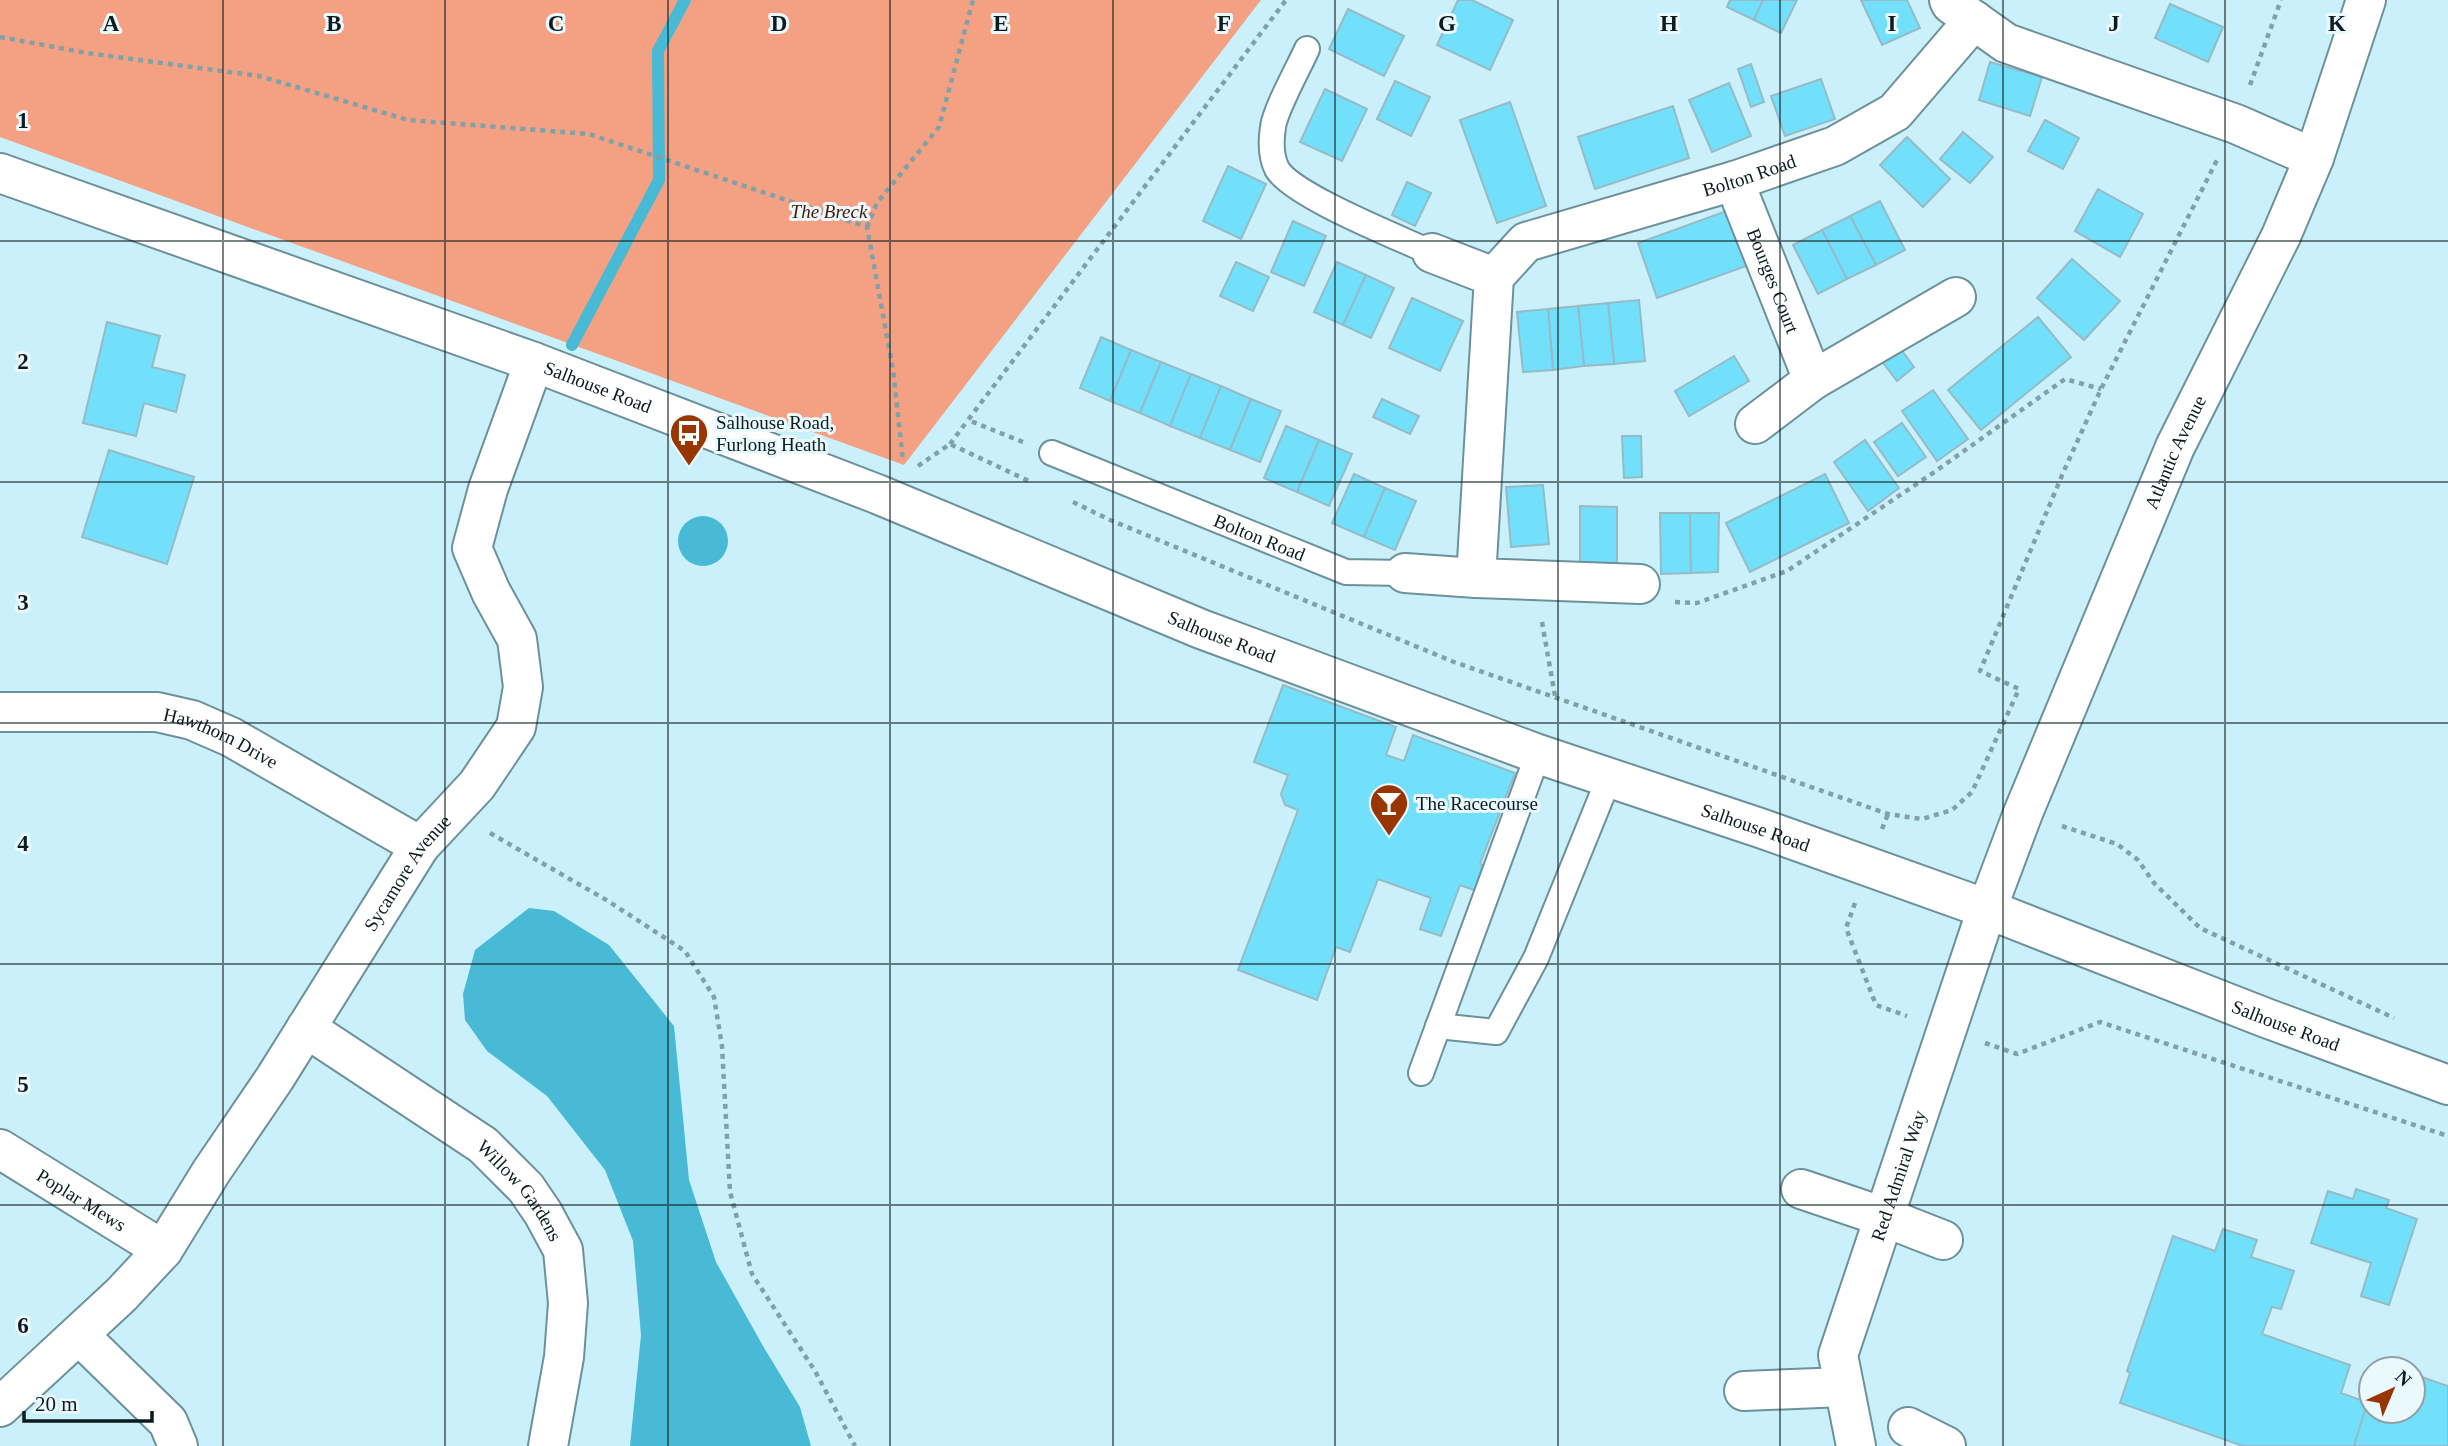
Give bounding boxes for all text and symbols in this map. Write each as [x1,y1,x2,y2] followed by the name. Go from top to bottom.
[103,11,120,36] text: A
[326,11,342,36] text: B
[548,11,564,36] text: C
[771,11,787,36] text: D
[993,11,1009,36] text: E
[1217,11,1231,36] text: F
[1438,11,1456,36] text: G
[1660,11,1678,36] text: H
[1888,11,1897,36] text: I
[2108,11,2120,36] text: J
[2328,11,2346,36] text: K
[17,108,29,133] text: 1
[1700,150,1799,200] street label: Bolton Road
[791,201,868,222] park label: The Breck
[1743,225,1804,337] street label: Bourges Court
[17,349,29,374] text: 2
[541,356,655,417] street label: Salhouse Road
[2140,392,2210,512] street label: Atlantic Avenue
[668,412,710,467] bus stop icon: Salhouse Road, Furlong Heath
[716,412,834,455] place label: Salhouse Road, Furlong Heath
[1211,509,1309,565] street label: Bolton Road
[17,590,29,615] text: 3
[1165,606,1279,666] street label: Salhouse Road
[161,703,282,772] street label: Hawthorn Drive
[1368,782,1410,837] bar icon: The Racecourse
[1416,793,1538,814] place label: The Racecourse
[1699,799,1813,856] street label: Salhouse Road
[359,810,455,935] street label: Sycamore Avenue
[17,831,29,856] text: 4
[2229,995,2343,1055] street label: Salhouse Road
[17,1072,29,1097] text: 5
[1866,1107,1930,1244] street label: Red Admiral Way
[473,1135,566,1244] street label: Willow Gardens
[33,1164,130,1235] street label: Poplar Mews
[17,1313,29,1338] text: 6
[2357,1355,2427,1425] north arrow
[2391,1366,2416,1391] text: N
[24,1380,152,1424] scale bar
[35,1392,78,1416] text: 20 m

